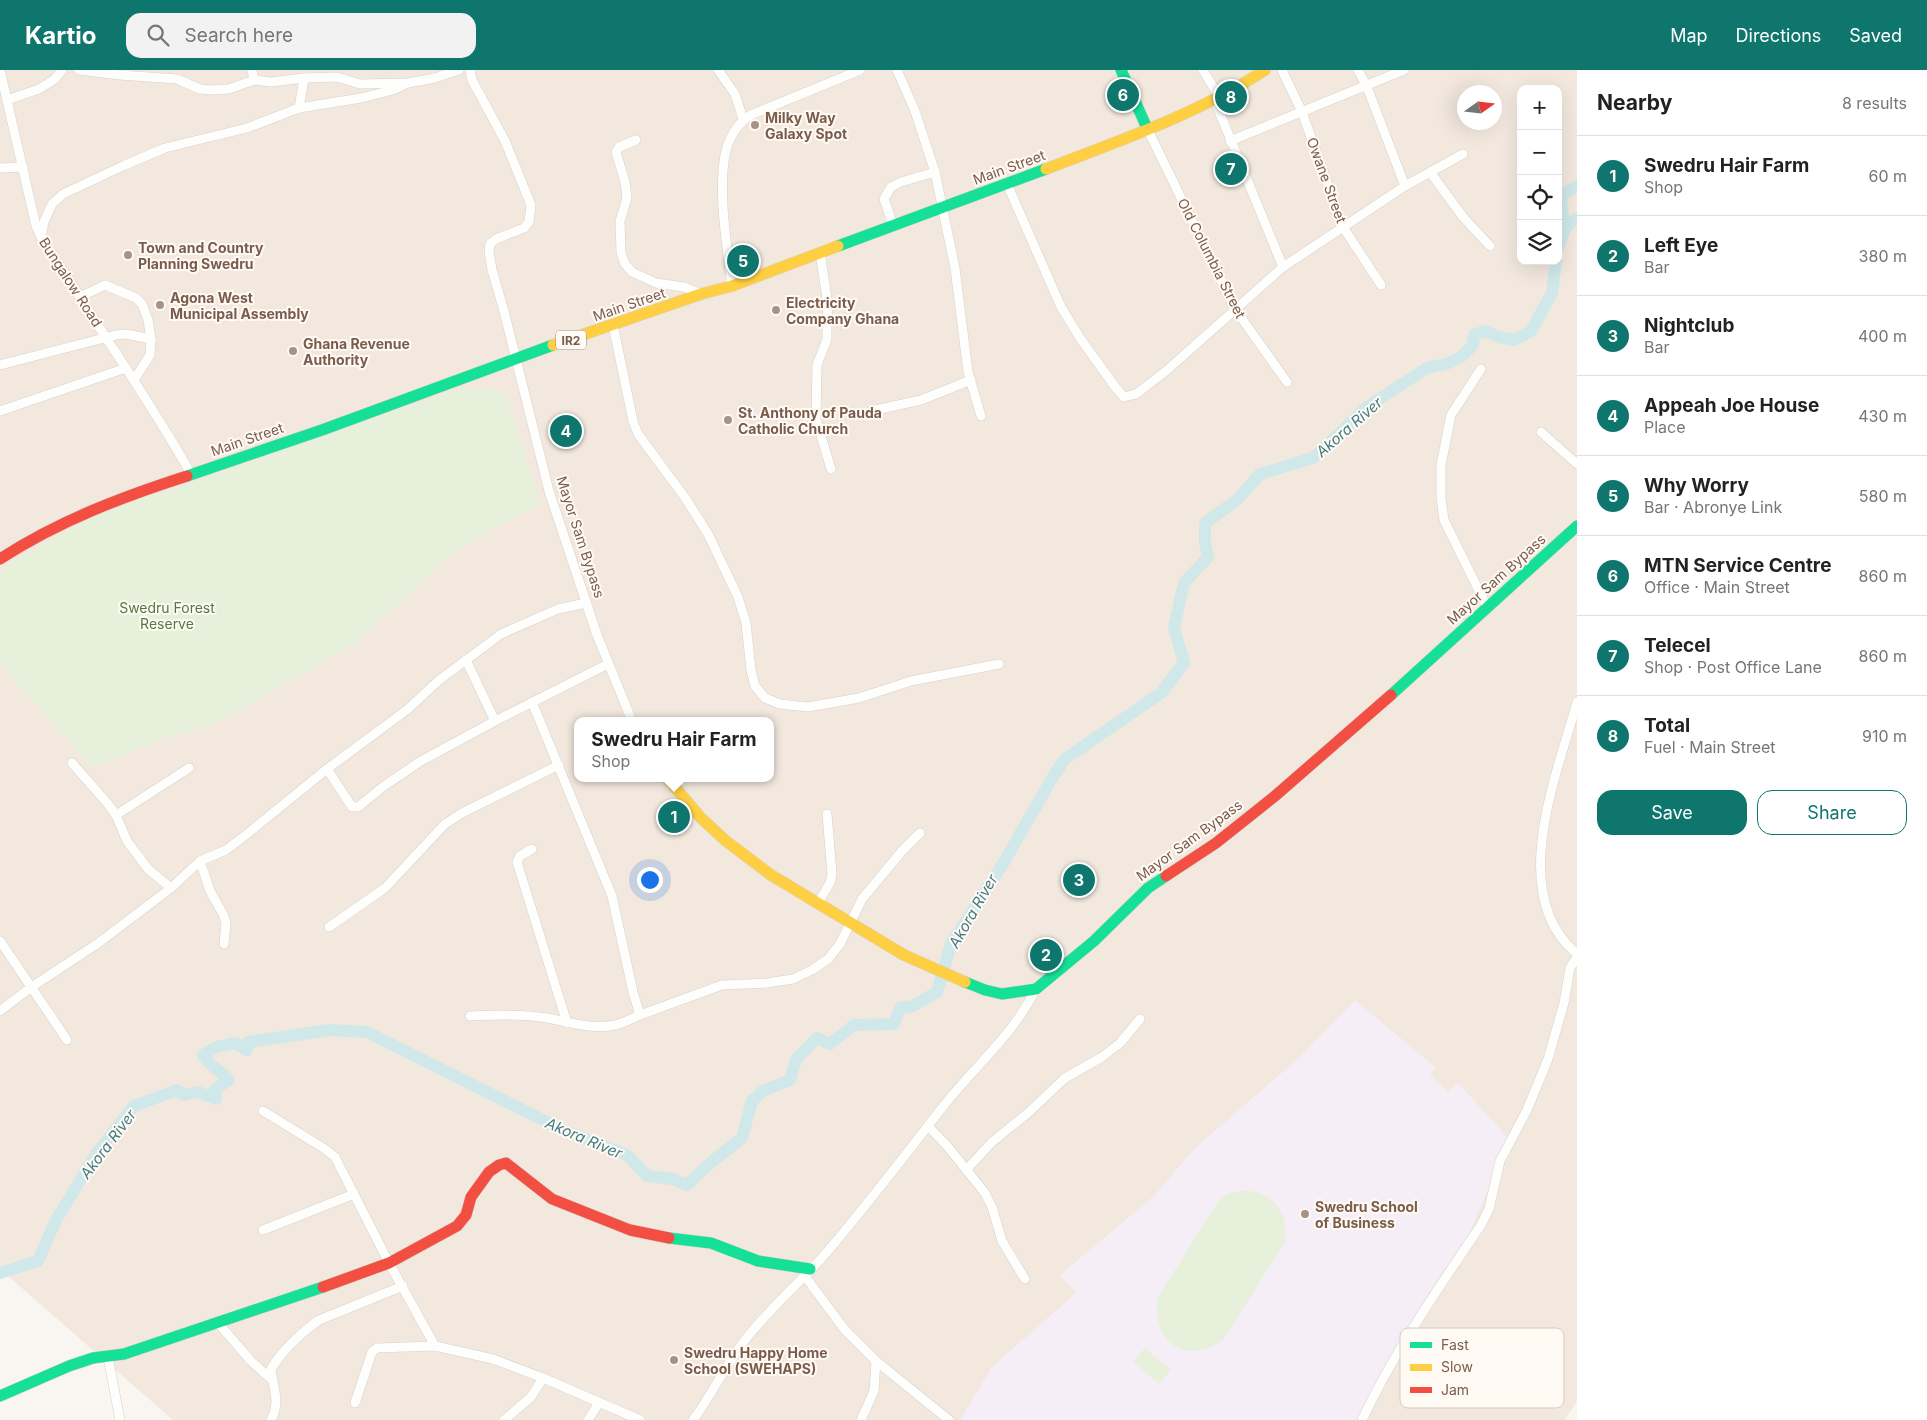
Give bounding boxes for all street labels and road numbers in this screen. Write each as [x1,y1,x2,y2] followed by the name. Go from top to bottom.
[1304,135,1351,226] street label: Owane Street
[971,146,1048,188] street label: Main Street
[1174,195,1250,321] street label: Old Columbia Street
[36,234,106,330] street label: Bungalow Road
[590,284,668,324] street label: Main Street
[556,330,586,350] road number: IR2
[208,419,286,459] street label: Main Street
[553,474,609,600] street label: Mayor Sam Bypass
[1443,530,1549,628] street label: Mayor Sam Bypass
[1133,796,1245,884] street label: Mayor Sam Bypass

